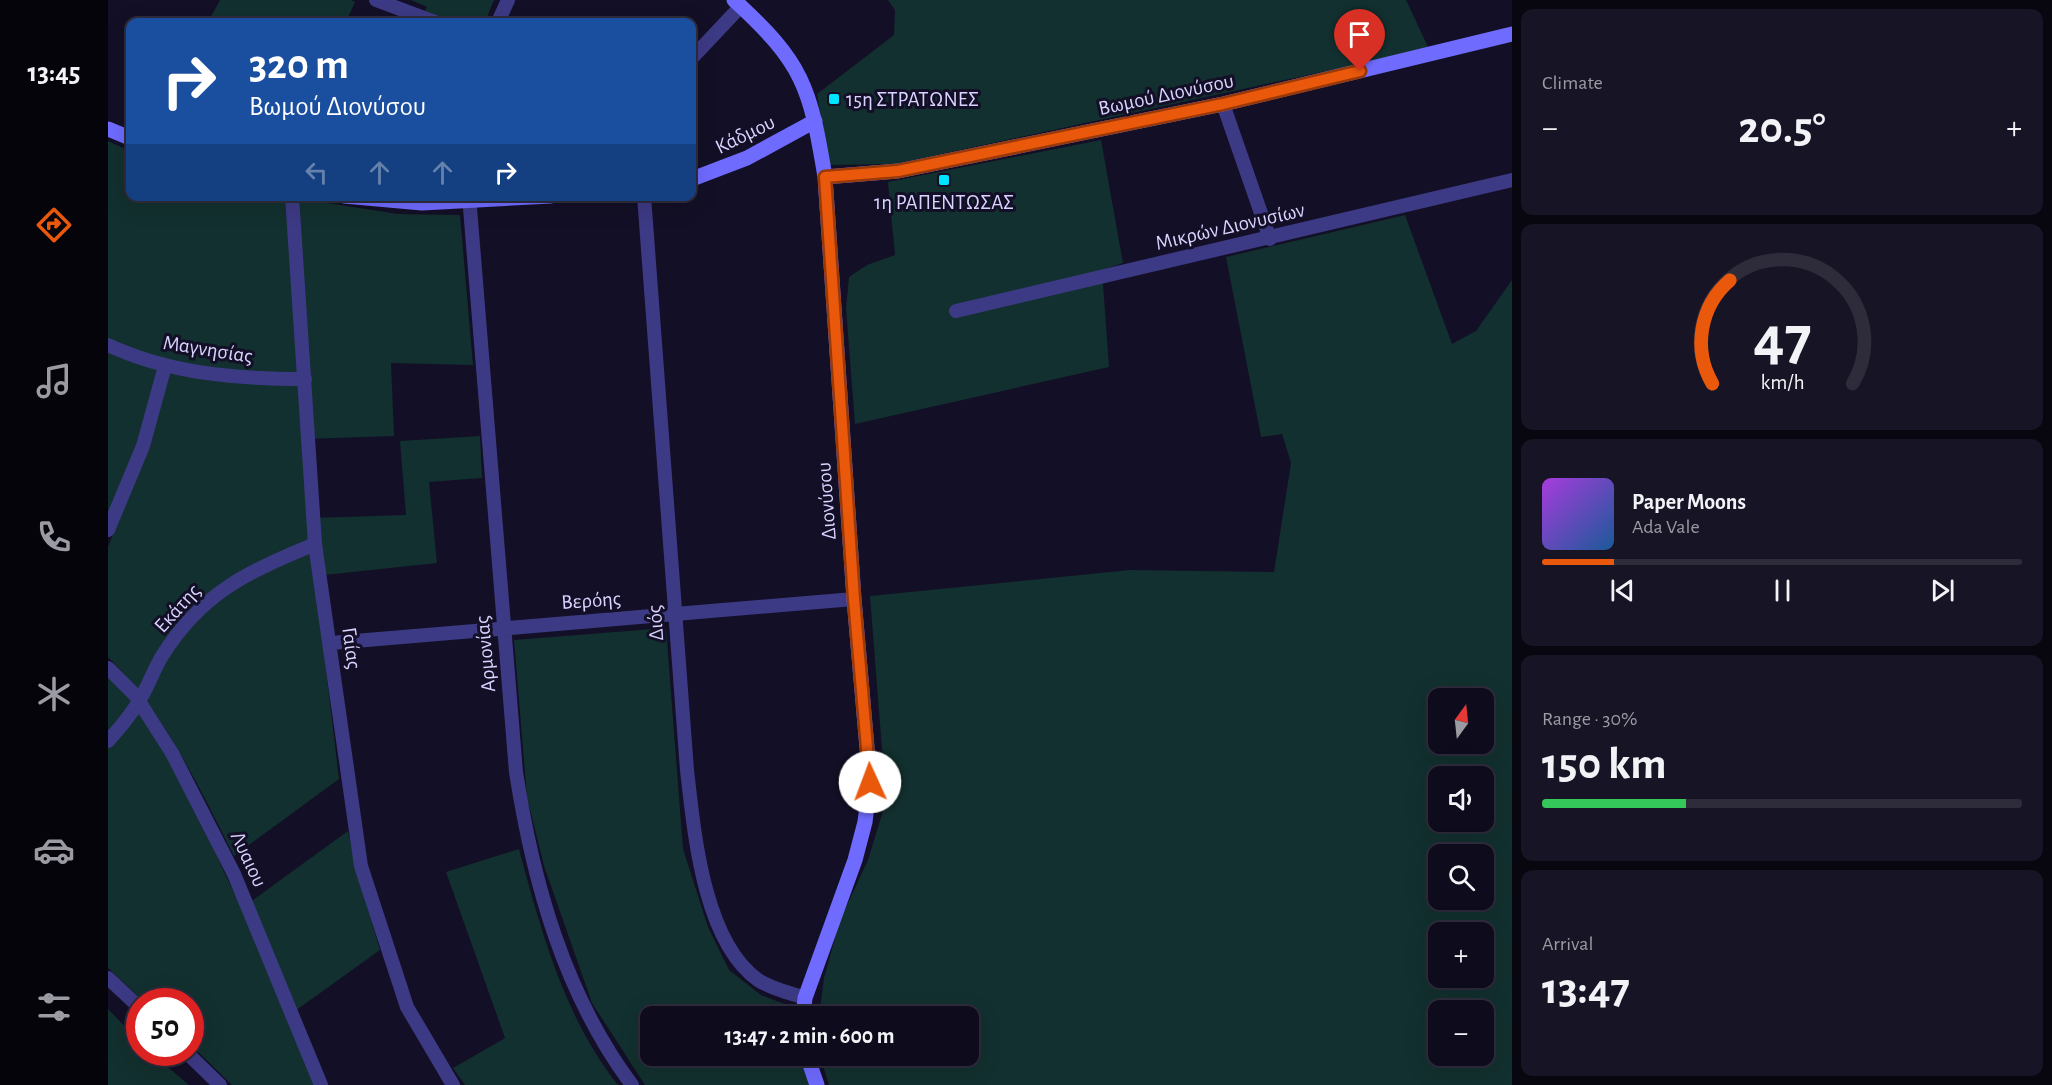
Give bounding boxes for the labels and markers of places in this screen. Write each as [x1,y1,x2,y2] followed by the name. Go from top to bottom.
[1334,9,1385,71] pin
[846,89,979,110] place label: 15η ΣΤΡΑΤΩΝΕΣ
[827,92,841,106] marker: 15η ΣΤΡΑΤΩΝΕΣ
[937,173,951,187] marker: 1η ΡΑΠΕΝΤΩΣΑΣ
[874,192,1014,213] place label: 1η ΡΑΠΕΝΤΩΣΑΣ

